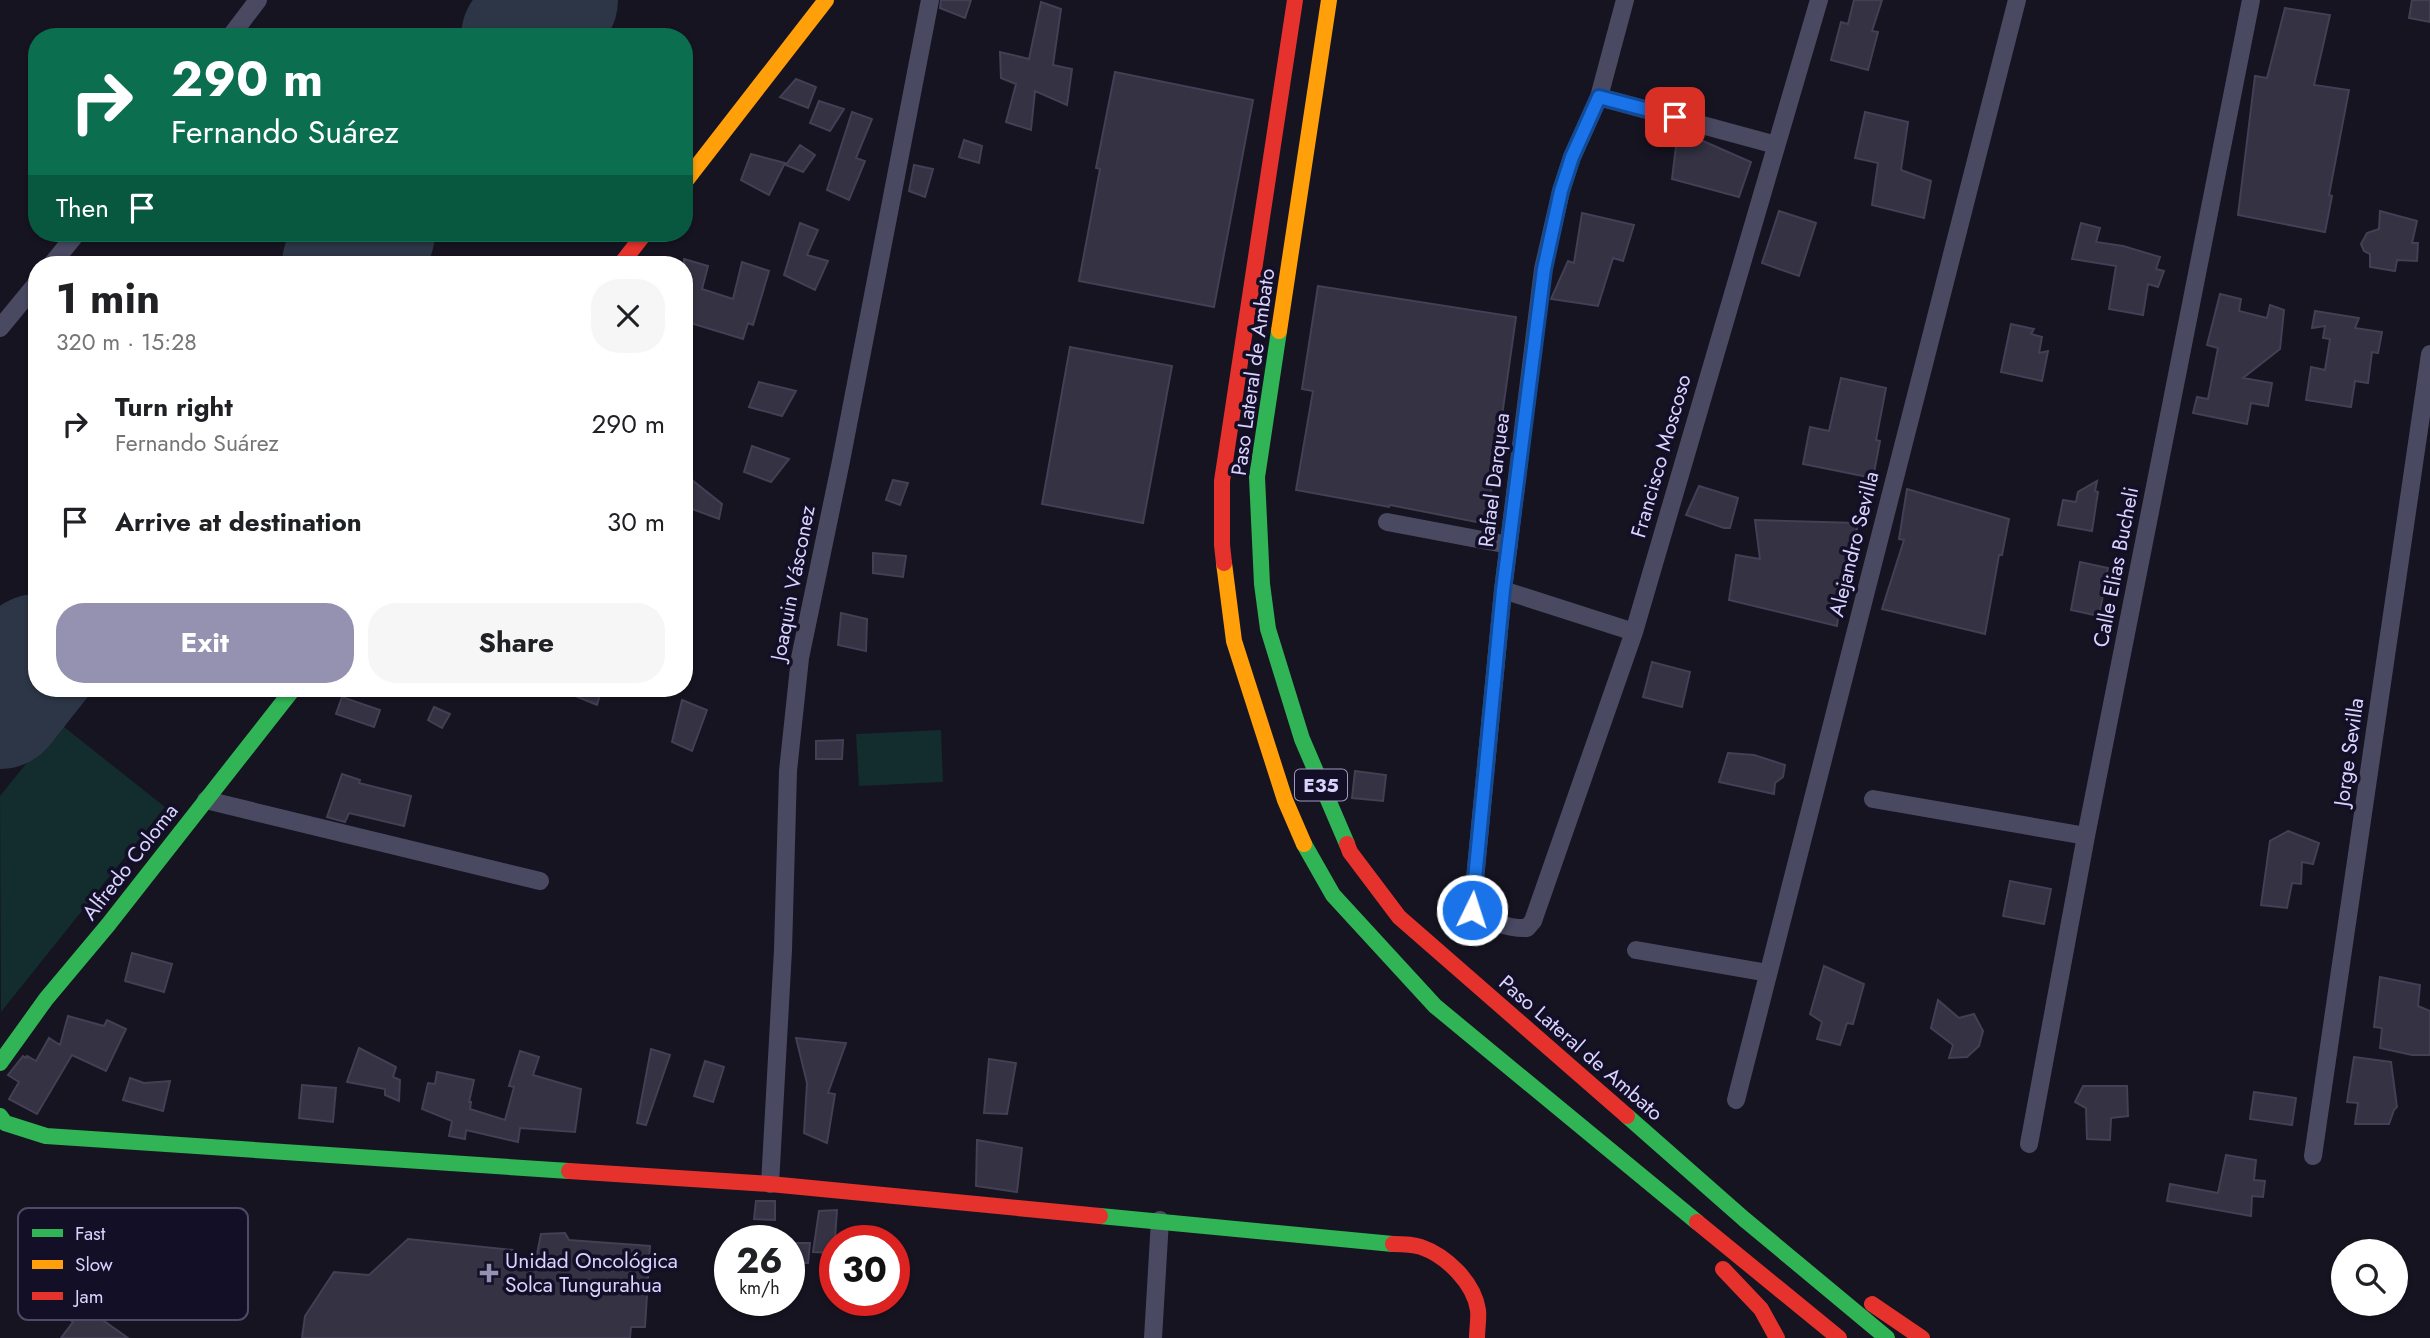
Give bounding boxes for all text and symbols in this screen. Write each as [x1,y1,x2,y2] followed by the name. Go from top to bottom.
[171,44,323,114] text: 290 m
[56,56,147,147] icon: right
[1645,87,1705,147] pin
[1656,98,1694,136] icon: arrive
[171,109,399,155] text: Fernando Suárez
[56,189,109,227] text: Then
[123,189,161,227] icon: arrive
[1224,266,1282,478] street label: Paso Lateral de Ambato
[56,268,160,329] text: 1 min
[591,279,665,353] button: close
[56,325,197,359] text: 320 m · 15:28
[1623,371,1699,541] street label: Francisco Moscoso
[115,388,233,426] text: Turn right
[56,405,94,443] icon: right
[592,405,665,443] text: 290 m
[1471,411,1517,549] street label: Rafael Darquea
[115,426,279,460] text: Fernando Suárez
[1821,468,1887,620] street label: Alejandro Sevilla
[2086,484,2146,650] street label: Calle Elias Bucheli
[763,502,823,666] street label: Joaquin Vásconez
[56,503,94,541] icon: arrive
[115,503,362,541] text: Arrive at destination
[607,503,665,541] text: 30 m
[56,603,354,683] button: Exit
[368,603,665,683] button: Share
[2326,696,2371,811] street label: Jorge Sevilla
[1295,770,1347,800] road number: E35
[75,797,185,927] street label: Alfredo Coloma
[1435,873,1509,947] position arrow
[1492,968,1670,1128] street label: Paso Lateral de Ambato
[18,1208,248,1320] legend
[75,1220,106,1247] text: Fast
[819,1225,910,1316] speed limit sign: 30
[736,1236,783,1286] text: 26
[2331,1239,2408,1316] map controls
[2331,1239,2408,1316] button: search
[505,1246,678,1300] place label: Unidad Oncológica Solca Tungurahua
[75,1251,113,1278] text: Slow
[479,1263,499,1283] marker: Unidad Oncológica Solca Tungurahua
[739,1275,780,1301] text: km/h
[72,1283,104,1310] text: Jam

